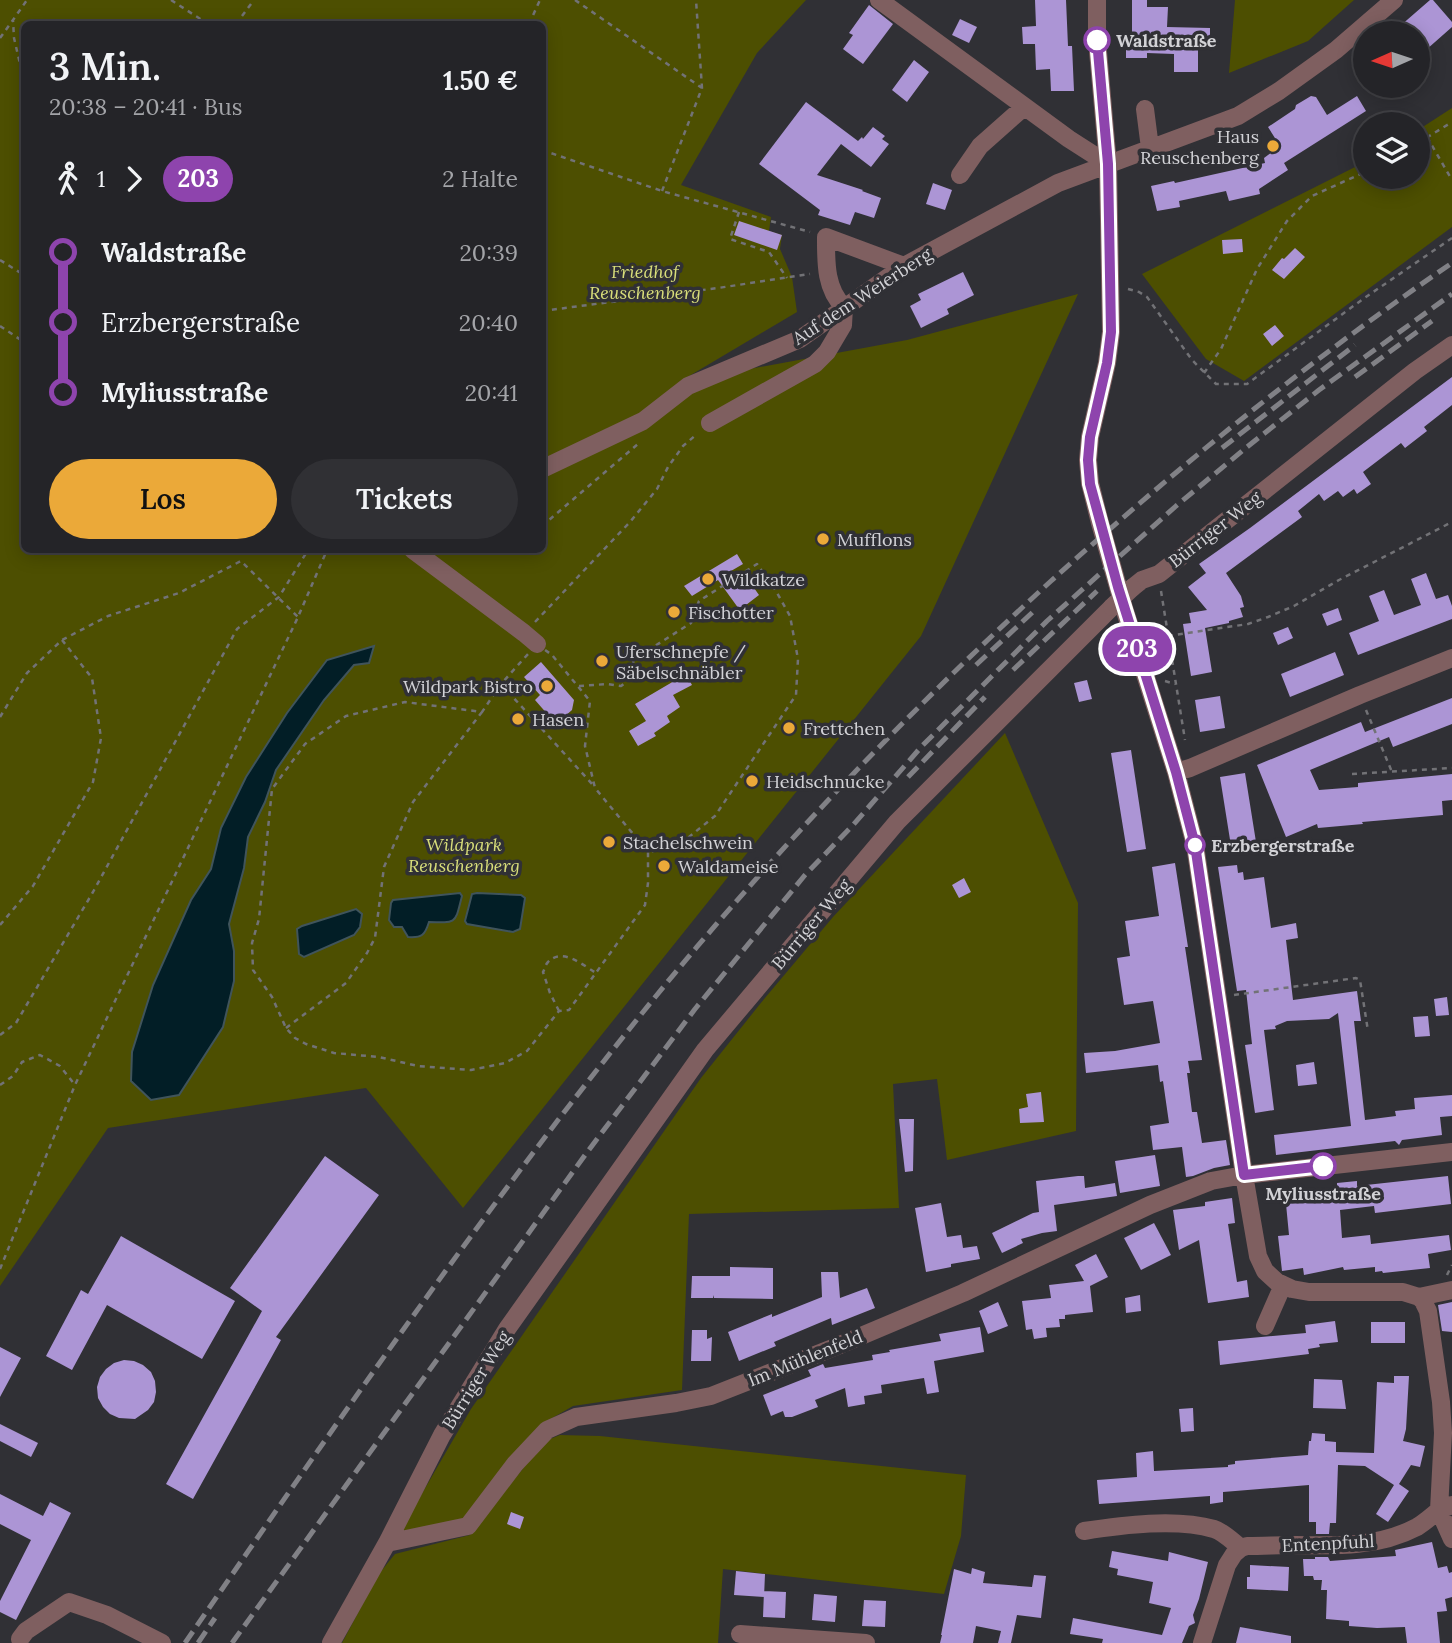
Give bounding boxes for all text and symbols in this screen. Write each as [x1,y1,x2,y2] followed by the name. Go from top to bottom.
[1353,21,1430,98] north arrow
[1353,21,1430,189] map controls
[1084,27,1110,53] marker: Waldstraße
[1116,29,1217,52] place label: Waldstraße
[49,42,161,90] text: 3 Min.
[443,64,518,97] text: 1.50 €
[49,92,242,121] text: 20:38 – 20:41 · Bus
[1353,112,1430,189] button: layers
[1140,125,1260,169] place label: Haus Reuschenberg
[1265,138,1281,154] marker: Haus Reuschenberg
[49,160,87,198] icon: walk
[115,160,153,198] icon: forward
[177,163,219,194] text: 203
[97,164,105,193] text: 1
[442,164,518,193] text: 2 Halte
[101,236,246,269] text: Waldstraße
[460,238,518,267] text: 20:39
[787,242,937,350] street label: Auf dem Weierberg
[589,260,701,304] park label: Friedhof Reuschenberg
[101,306,300,339] text: Erzbergerstraße
[459,308,518,337] text: 20:40
[101,376,268,409] text: Myliusstraße
[465,378,518,407] text: 20:41
[49,459,277,539] button: Los
[291,459,518,539] button: Tickets
[1164,485,1267,572] street label: Bürriger Weg
[837,528,912,551] place label: Mufflons
[815,531,831,547] marker: Mufflons
[722,568,805,591] place label: Wildkatze
[700,571,716,587] marker: Wildkatze
[688,601,774,624] place label: Fischotter
[666,604,682,620] marker: Fischotter
[1097,626,1177,672] line badge: 203
[1116,633,1158,664] text: 203
[616,640,746,684] place label: Uferschnepfe / Säbelschnäbler
[594,653,610,669] marker: Uferschnepfe / Säbelschnäbler
[403,675,533,698] place label: Wildpark Bistro
[539,678,555,694] marker: Wildpark Bistro
[532,708,584,731] place label: Hasen
[510,711,526,727] marker: Hasen
[803,717,885,740] place label: Frettchen
[781,720,797,736] marker: Frettchen
[766,770,885,793] place label: Heidschnucke
[744,773,760,789] marker: Heidschnucke
[623,831,753,854] place label: Stachelschwein
[408,833,520,877] park label: Wildpark Reuschenberg
[601,834,617,850] marker: Stachelschwein
[1211,834,1355,857] place label: Erzbergerstraße
[1185,835,1205,855] marker: Erzbergerstraße
[678,855,779,878] place label: Waldameise
[656,858,672,874] marker: Waldameise
[766,873,856,974] street label: Bürriger Weg
[1310,1153,1336,1179] marker: Myliusstraße
[1265,1182,1381,1205] place label: Myliusstraße
[744,1324,866,1391] street label: Im Mühlenfeld
[437,1326,516,1433] street label: Bürriger Weg
[1281,1529,1375,1557] street label: Entenpfuhl

